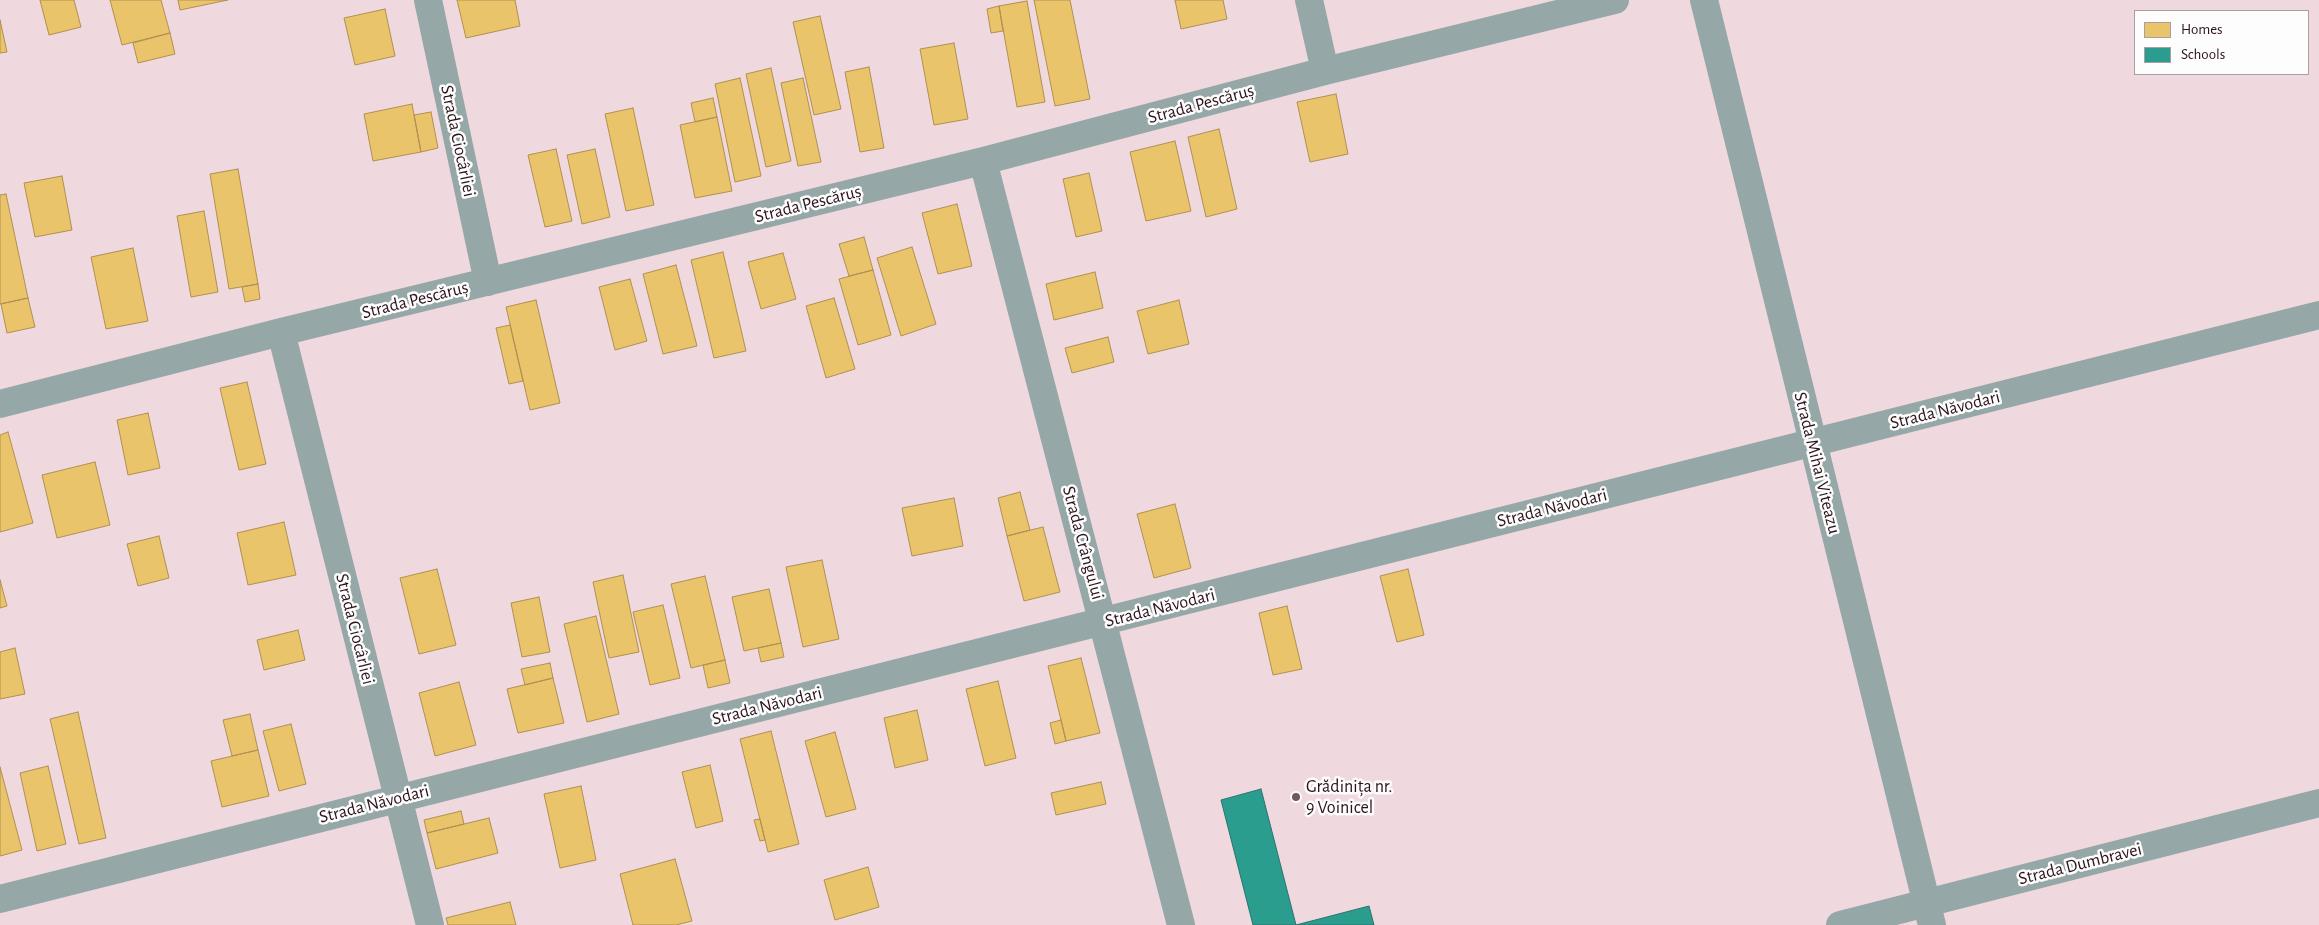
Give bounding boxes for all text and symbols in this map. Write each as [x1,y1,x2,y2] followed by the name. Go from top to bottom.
[2134,10,2309,75] legend
[2181,22,2223,37] text: Homes
[2181,47,2225,62] text: Schools
[1146,79,1256,129] street label: Strada Pescăruș
[436,83,480,199] street label: Strada Ciocârliei
[753,180,863,228] street label: Strada Pescăruș
[360,276,470,324] street label: Strada Pescăruș
[1888,386,2002,434] street label: Strada Năvodari
[1789,390,1845,536] street label: Strada Mihai Viteazu
[1057,484,1109,602] street label: Strada Crângului
[1495,484,1609,532] street label: Strada Năvodari
[331,571,379,687] street label: Strada Ciocârliei
[1103,584,1217,632] street label: Strada Năvodari
[710,682,824,730] street label: Strada Năvodari
[1306,776,1392,819] place label: Grădinița nr. 9 Voinicel
[317,780,431,828] street label: Strada Năvodari
[1290,791,1302,803] marker: Grădinița nr. 9 Voinicel
[2016,838,2144,890] street label: Strada Dumbravei

